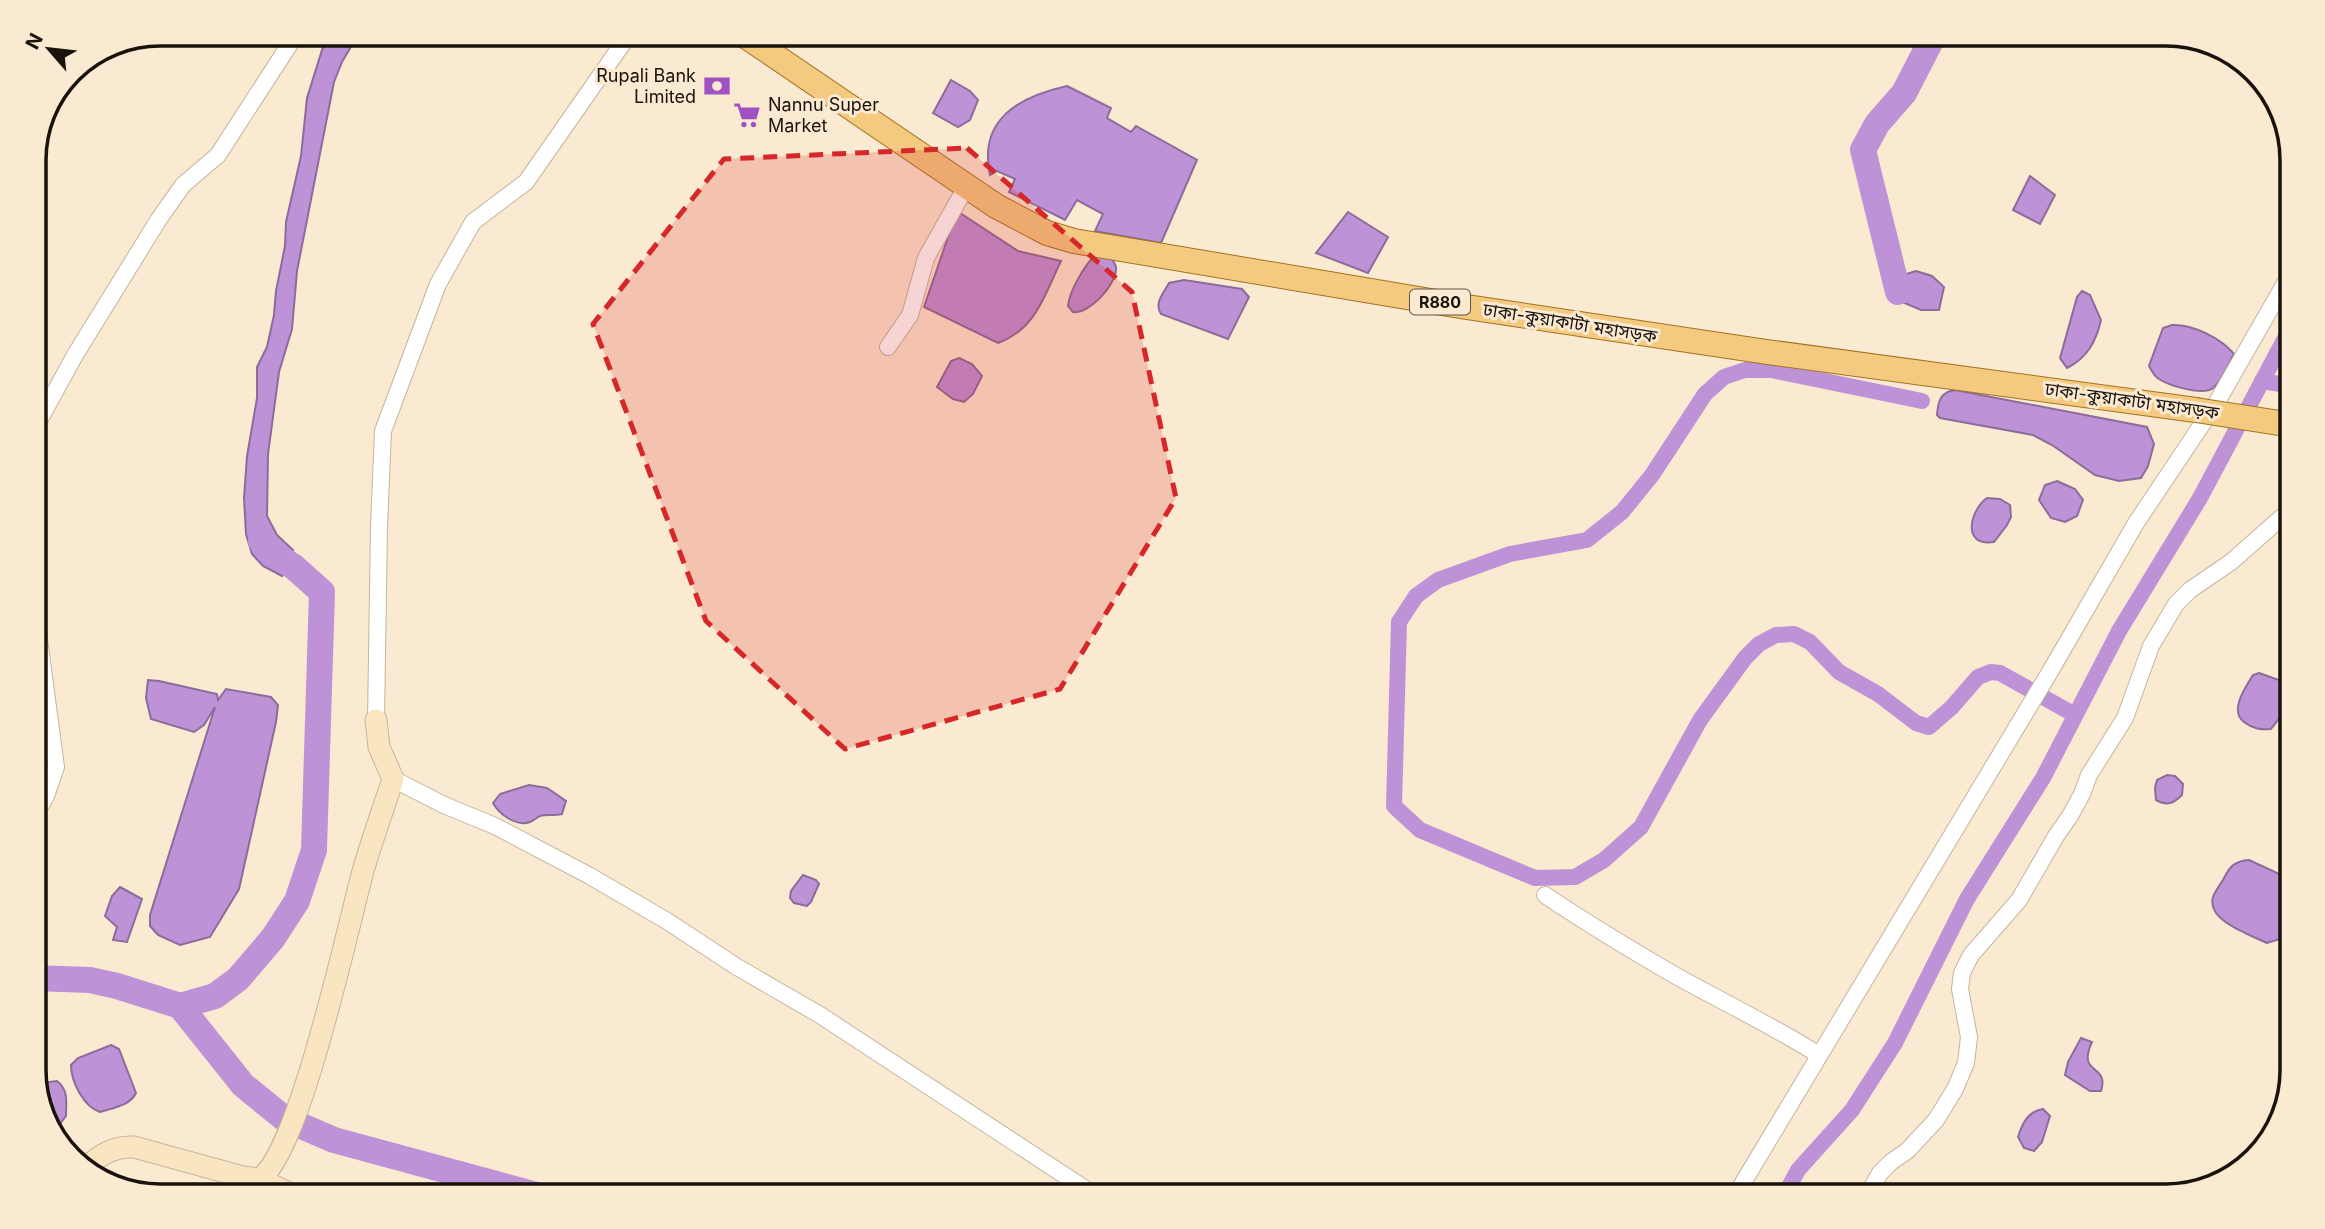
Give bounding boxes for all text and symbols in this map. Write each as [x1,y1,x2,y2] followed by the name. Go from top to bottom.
[14,14,84,84] north arrow
[21,29,48,53] text: N
[596,65,696,107] place label: Rupali Bank Limited
[702,71,732,101] bank icon: Rupali Bank Limited
[768,94,879,136] place label: Nannu Super Market
[732,100,762,130] supermarket icon: Nannu Super Market
[1410,290,1470,314] road number: R880
[1480,298,1659,348] street label: ঢাকা-কুয়াকাটা মহাসড়ক
[2042,378,2221,424] street label: ঢাকা-কুয়াকাটা মহাসড়ক

